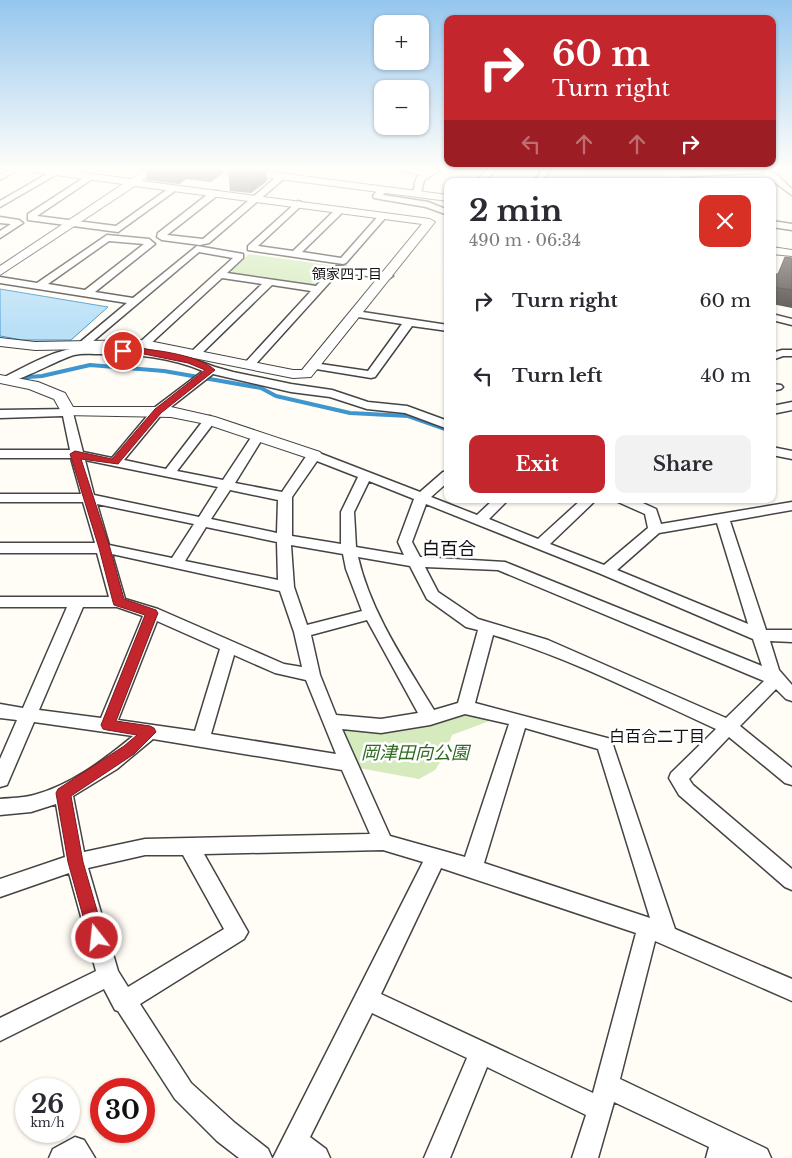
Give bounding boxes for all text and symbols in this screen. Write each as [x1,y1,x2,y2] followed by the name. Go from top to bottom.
[374,15,429,135] map controls
[374,15,429,70] button: +
[552,32,650,75] text: 60 m
[469,35,534,100] icon: right
[552,75,670,102] text: Turn right
[374,80,429,135] button: −
[517,130,545,158] icon: left
[570,130,598,158] icon: ahead
[623,130,651,158] icon: ahead
[676,130,704,158] icon: right
[469,192,562,229] text: 2 min
[699,195,751,247] button: close
[469,230,581,250] text: 490 m · 06:34
[312,265,382,283] district label: 領家四丁目
[469,287,497,315] icon: right
[512,289,618,312] text: Turn right
[699,289,751,312] text: 60 m
[102,330,144,372] pin
[109,337,137,365] icon: arrive
[469,362,497,390] icon: left
[512,364,603,387] text: Turn left
[700,364,751,387] text: 40 m
[469,435,605,493] button: Exit
[615,435,751,493] button: Share
[422,538,476,560] district label: 白百合
[609,726,705,746] district label: 白百合二丁目
[361,742,472,764] park label: 岡津田向公園
[70,911,122,963] position arrow
[90,1078,155,1143] speed limit sign: 30
[31,1089,64,1120] text: 26
[30,1115,65,1130] text: km/h

